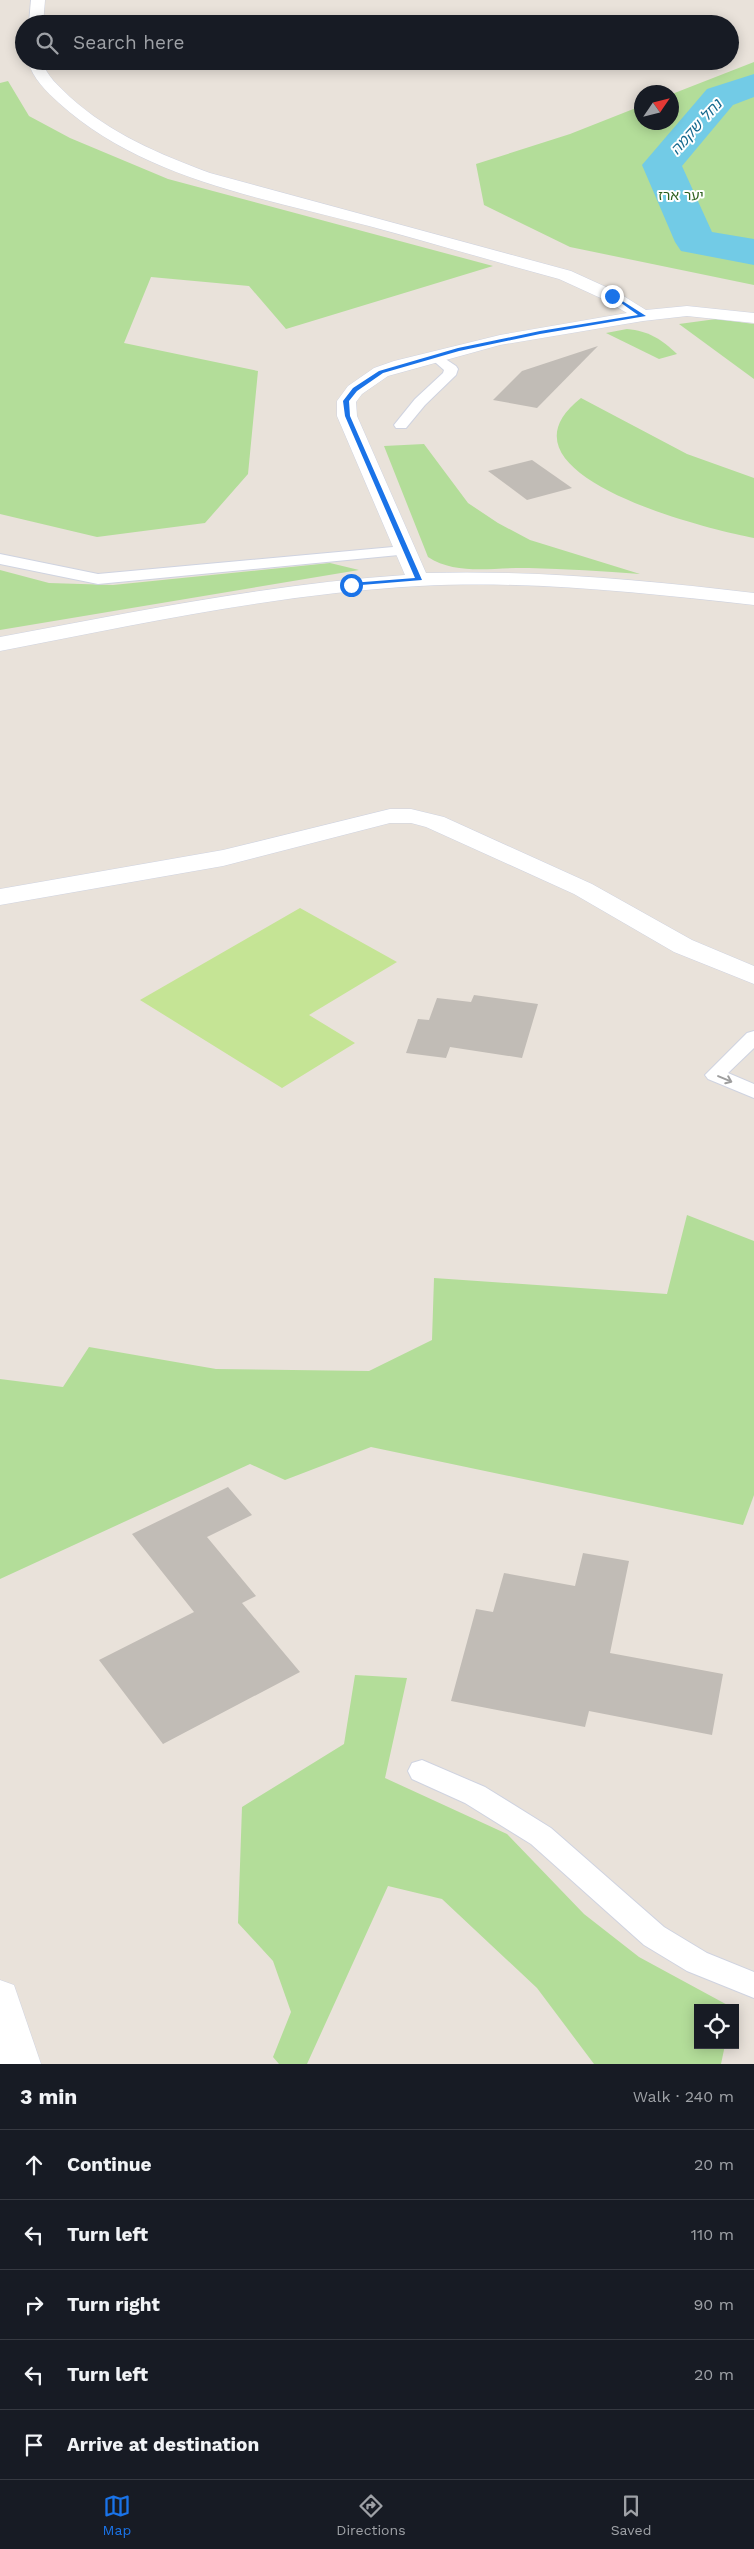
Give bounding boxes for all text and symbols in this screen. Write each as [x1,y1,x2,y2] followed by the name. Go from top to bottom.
[15,15,739,70] search box
[33,29,61,57] icon: search
[73,31,184,54] text: Search here
[634,85,679,130] north arrow
[667,95,726,158] water label: נחל שקמה
[658,187,704,203] park label: יער ארז
[601,285,624,308] route end
[340,574,363,597] route start
[717,1075,732,1085] one-way arrow
[694,2004,739,2049] map controls
[694,2004,739,2049] button: locate
[20,2084,77,2109] text: 3 min
[633,2087,734,2106] text: Walk · 240 m
[20,2151,48,2179] icon: ahead
[67,2153,151,2176] text: Continue
[694,2155,734,2174] text: 20 m
[20,2221,48,2249] icon: left
[67,2223,148,2246] text: Turn left
[691,2225,734,2244] text: 110 m
[20,2291,48,2319] icon: right
[67,2293,160,2316] text: Turn right
[693,2295,734,2314] text: 90 m
[20,2361,48,2389] icon: left
[67,2363,148,2386] text: Turn left
[694,2365,734,2384] text: 20 m
[20,2431,48,2459] icon: arrive
[67,2433,259,2456] text: Arrive at destination
[103,2492,131,2538] tab: Map
[336,2492,406,2538] tab: Directions
[611,2492,651,2538] tab: Saved

